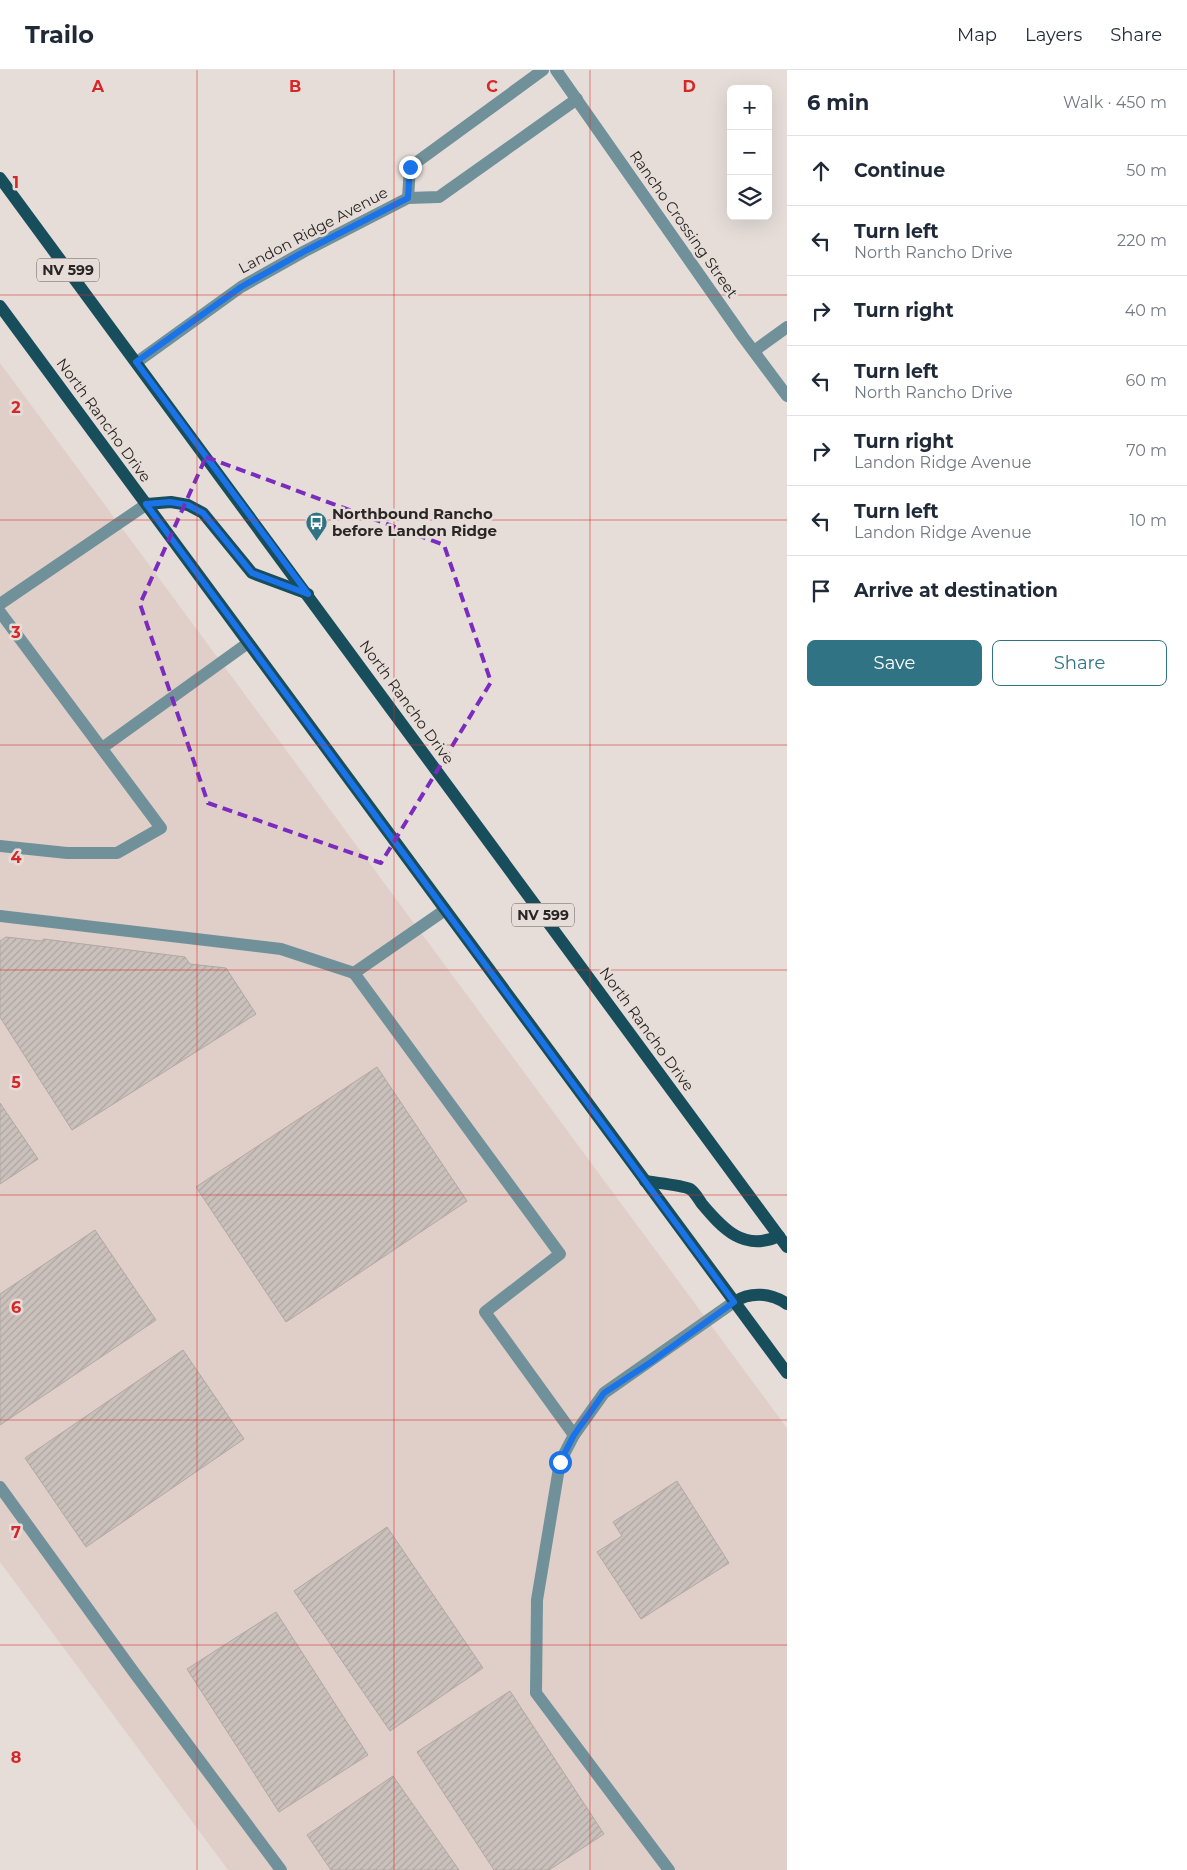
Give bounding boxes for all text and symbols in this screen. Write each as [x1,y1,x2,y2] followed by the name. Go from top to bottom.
[25,20,94,49] text: Trailo
[957,24,997,46] text: Map
[1025,24,1082,46] text: Layers
[1110,24,1162,46] text: Share
[91,77,105,96] text: A
[289,77,301,96] text: B
[486,77,498,96] text: C
[682,77,696,96] text: D
[727,85,772,220] map controls
[727,85,772,130] button: +
[807,90,869,115] text: 6 min
[1063,93,1167,112] text: Walk · 450 m
[727,130,772,175] button: −
[626,147,742,301] street label: Rancho Crossing Street
[399,156,422,179] route end
[807,157,835,185] icon: ahead
[854,159,945,182] text: Continue
[1126,161,1167,180] text: 50 m
[13,173,19,192] text: 1
[727,175,772,220] button: layers
[235,183,391,277] street label: Landon Ridge Avenue
[854,220,939,243] text: Turn left
[807,227,835,255] icon: left
[1117,231,1167,250] text: 220 m
[854,243,1013,262] text: North Rancho Drive
[37,258,99,282] road number: NV 599
[807,297,835,325] icon: right
[854,299,954,322] text: Turn right
[1125,301,1167,320] text: 40 m
[53,354,155,486] street label: North Rancho Drive
[854,360,939,383] text: Turn left
[807,367,835,395] icon: left
[1125,371,1167,390] text: 60 m
[854,383,1013,402] text: North Rancho Drive
[11,398,21,417] text: 2
[854,430,954,453] text: Turn right
[807,437,835,465] icon: right
[1126,441,1167,460] text: 70 m
[854,453,1032,472] text: Landon Ridge Avenue
[854,500,939,523] text: Turn left
[332,504,497,540] place label: Northbound Rancho before Landon Ridge
[807,507,835,535] icon: left
[304,510,328,541] bus stop icon: Northbound Rancho before Landon Ridge
[1129,511,1167,530] text: 10 m
[854,523,1032,542] text: Landon Ridge Avenue
[807,577,835,605] icon: arrive
[854,579,1058,602] text: Arrive at destination
[10,623,21,642] text: 3
[356,636,458,768] street label: North Rancho Drive
[807,640,982,686] button: Save
[992,640,1167,686] button: Share
[10,848,22,867] text: 4
[512,904,574,926] road number: NV 599
[596,963,698,1095] street label: North Rancho Drive
[11,1073,21,1092] text: 5
[11,1298,21,1317] text: 6
[549,1451,572,1474] route start
[11,1523,21,1542] text: 7
[11,1748,21,1767] text: 8

